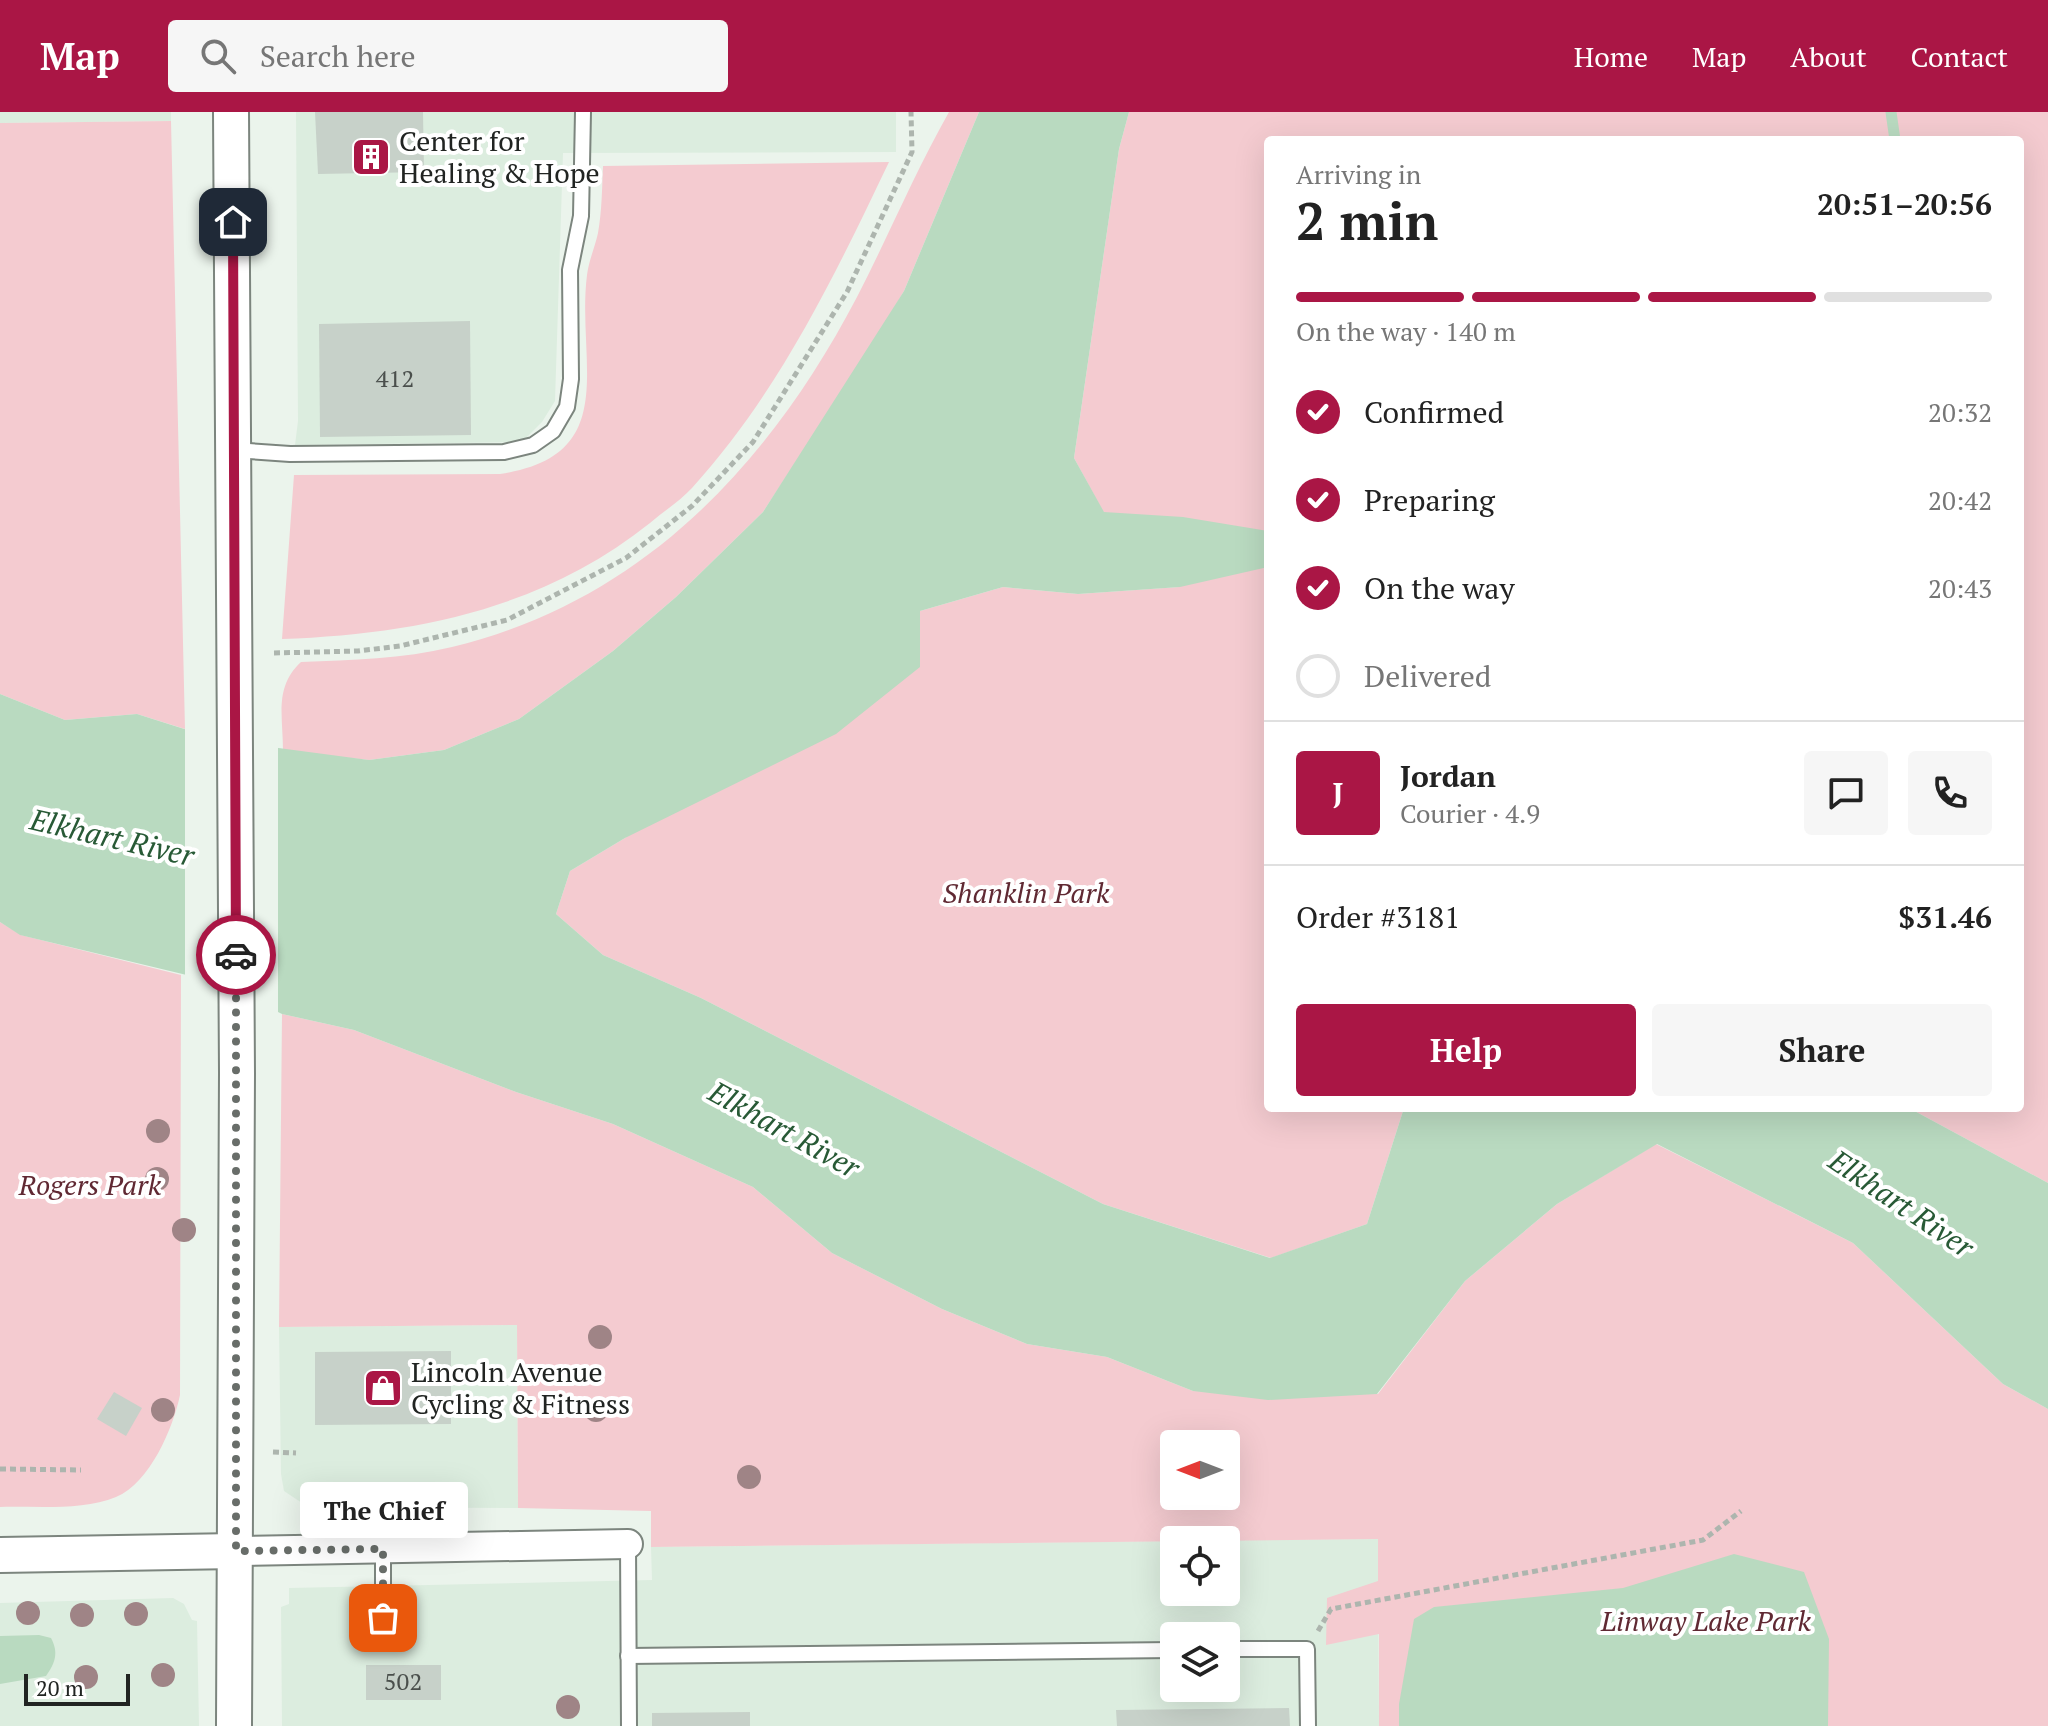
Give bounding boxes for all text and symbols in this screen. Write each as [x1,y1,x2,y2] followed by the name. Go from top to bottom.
[168,20,728,92] search box
[40,31,120,81] text: Map
[196,34,240,78] icon: search
[260,36,416,76] text: Search here
[1574,38,1648,75] text: Home
[1692,38,1746,75] text: Map
[1790,38,1867,75] text: About
[1911,38,2008,75] text: Contact
[399,122,600,191] place label: Center for Healing & Hope
[350,136,392,178] building icon: Center for Healing & Hope
[1296,157,1421,191] text: Arriving in
[1817,184,1992,224] text: 20:51–20:56
[1296,186,1438,255] text: 2 min
[199,188,267,256] pin
[211,200,255,244] icon: home
[1296,314,1516,348] text: On the way · 140 m
[376,362,414,394] house number: 412
[1296,390,1340,434] icon: check
[1364,392,1504,432] text: Confirmed
[1928,395,1992,429] text: 20:32
[1296,478,1340,522] icon: check
[1364,480,1495,520] text: Preparing
[1928,483,1992,517] text: 20:42
[1296,566,1340,610] icon: check
[1364,568,1515,608] text: On the way
[1928,571,1992,605] text: 20:43
[1364,656,1491,696] text: Delivered
[1804,751,1888,835] button: chat
[1908,751,1992,835] button: phone
[1400,756,1496,796] text: Jordan
[1333,773,1343,813] text: J
[1400,796,1540,830] text: Courier · 4.9
[26,799,199,876] water label: Elkhart River
[943,874,1110,911] park label: Shanklin Park
[1296,897,1460,937] text: Order #3181
[1898,897,1992,937] text: $31.46
[196,915,276,995] courier
[214,933,258,977] icon: car
[1296,1004,1636,1096] button: Help
[1652,1004,1992,1096] button: Share
[701,1071,868,1188] water label: Elkhart River
[1821,1139,1983,1267] water label: Elkhart River
[18,1166,162,1203] park label: Rogers Park
[411,1353,630,1422] place label: Lincoln Avenue Cycling & Fitness
[362,1367,404,1409] shop icon: Lincoln Avenue Cycling & Fitness
[1160,1430,1240,1510] north arrow
[1160,1430,1240,1702] map controls
[299,1482,467,1538] callout: The Chief
[324,1493,444,1527] text: The Chief
[1160,1526,1240,1606] button: locate
[349,1584,417,1652] pin
[361,1596,405,1640] icon: bag
[1600,1602,1811,1639] park label: Linway Lake Park
[1160,1622,1240,1702] button: layers
[384,1665,422,1697] house number: 502
[24,1670,130,1706] scale bar
[36,1673,84,1702] text: 20 m

